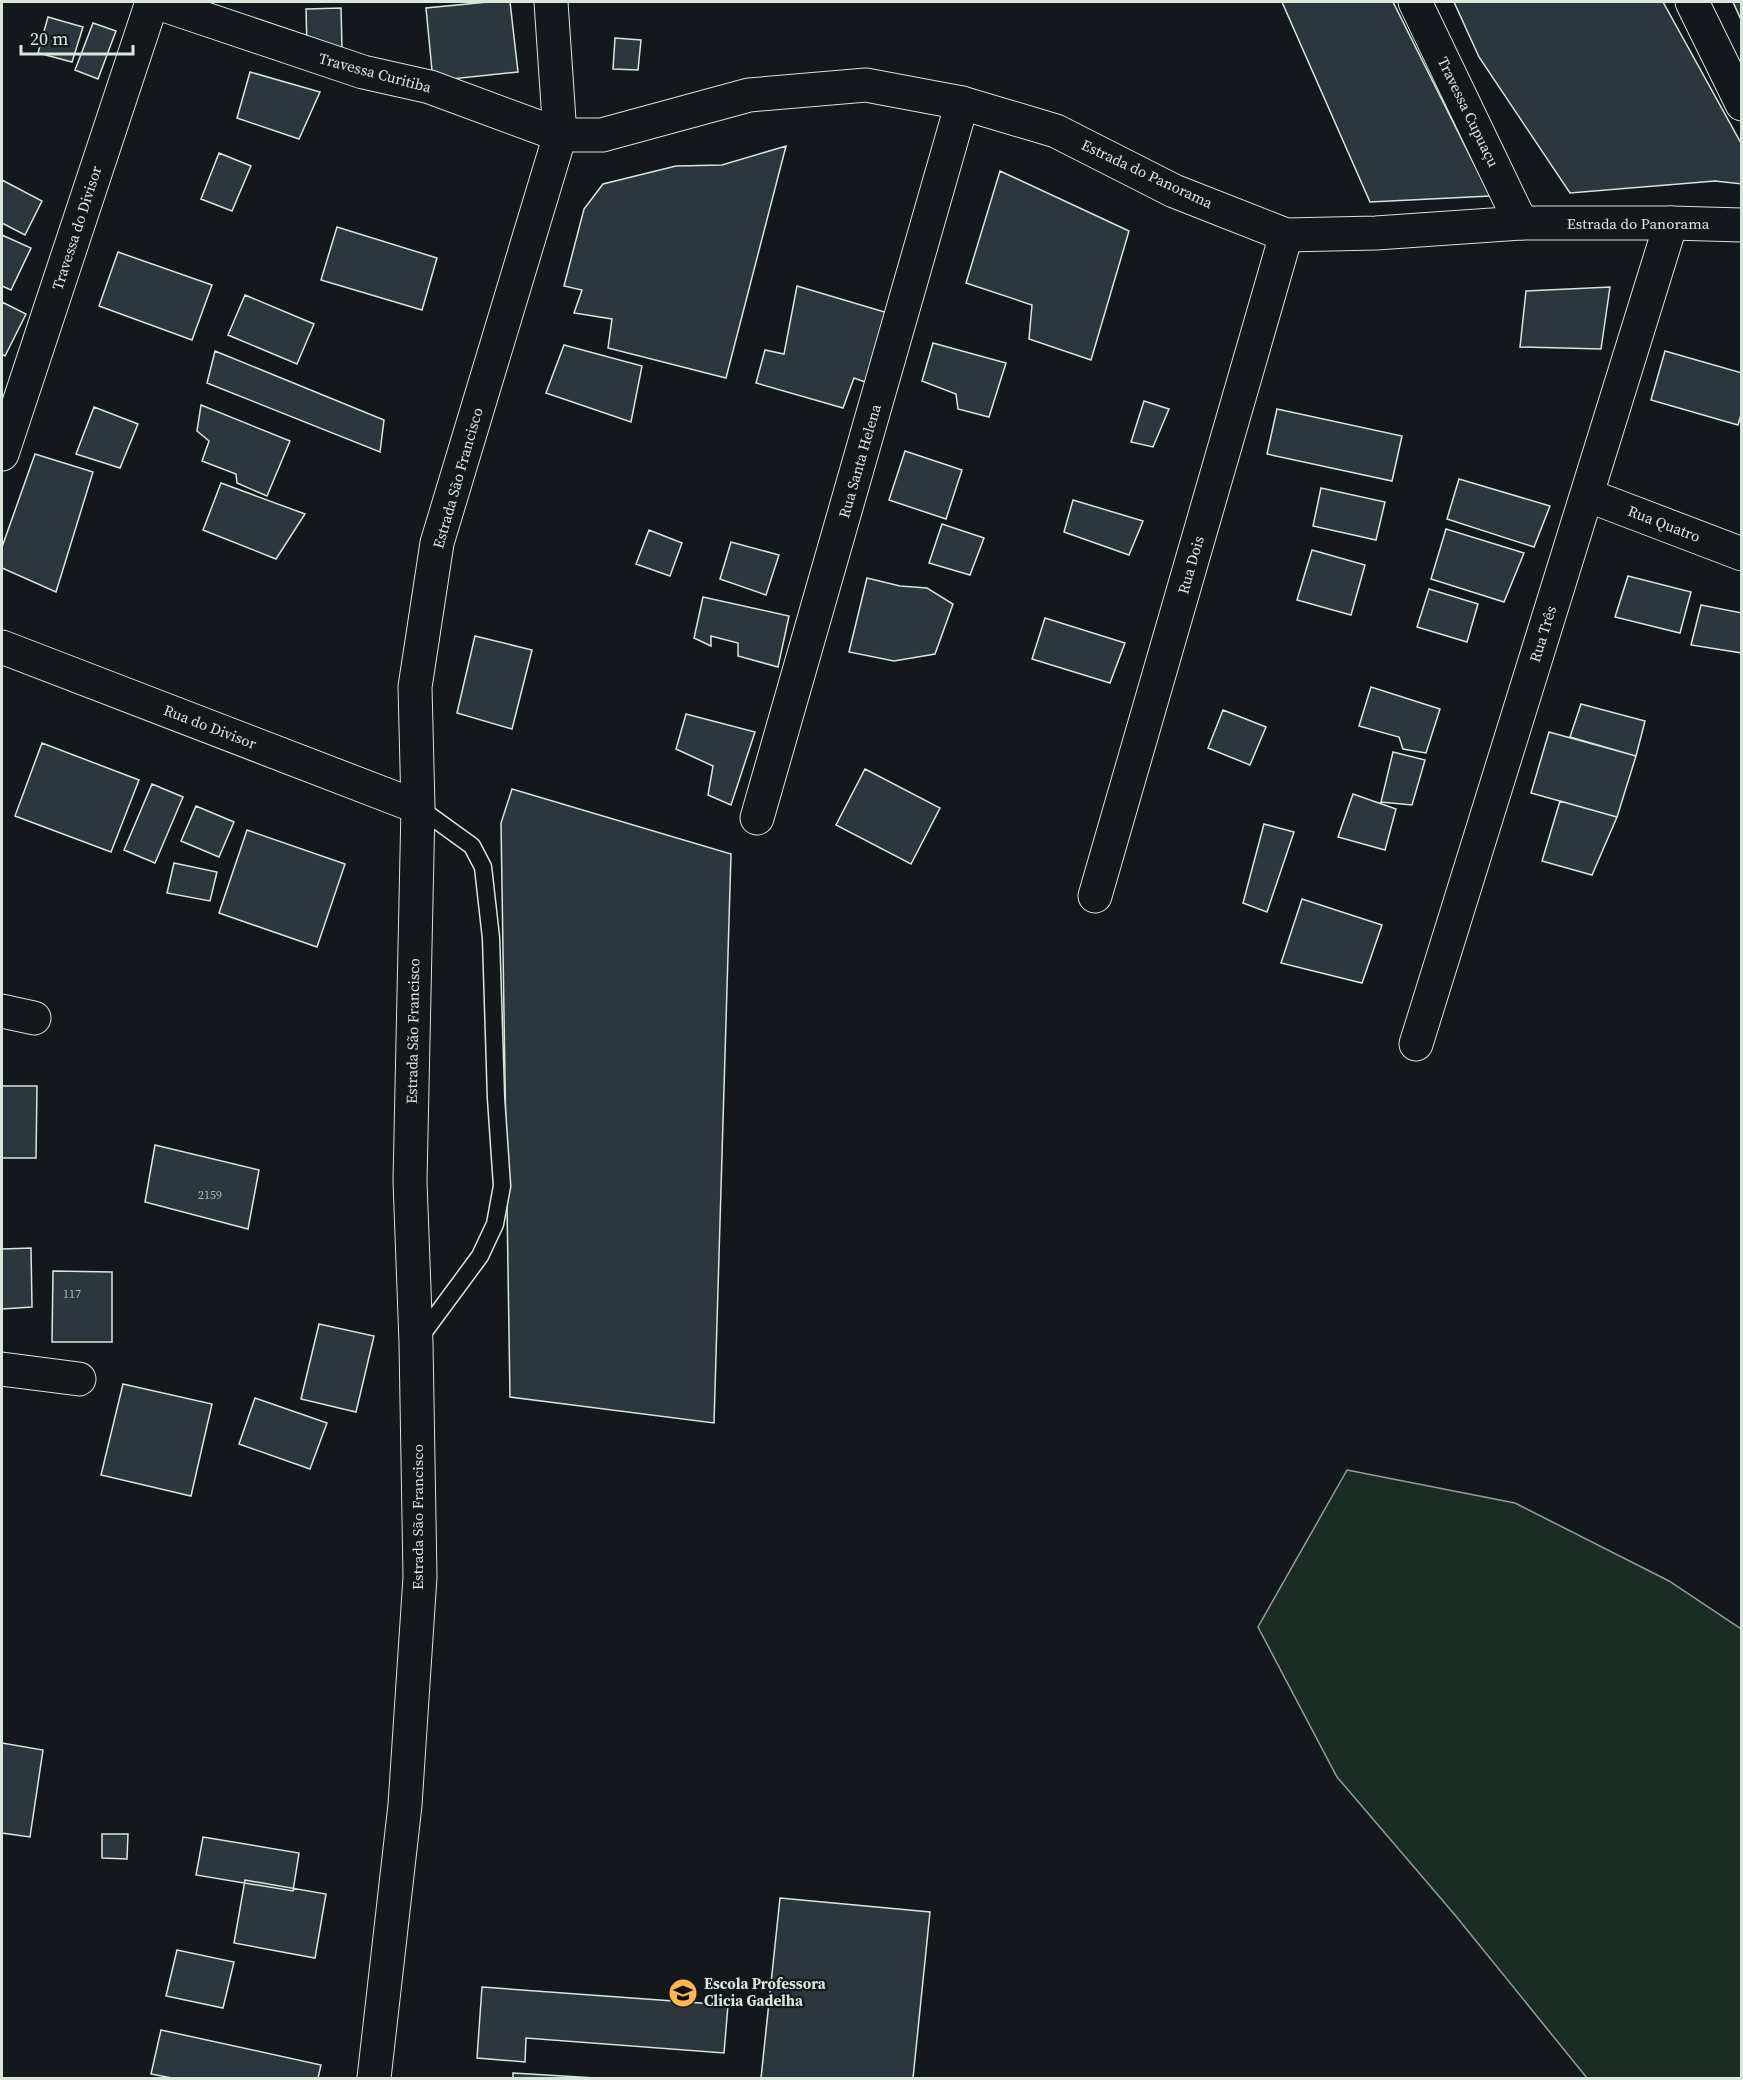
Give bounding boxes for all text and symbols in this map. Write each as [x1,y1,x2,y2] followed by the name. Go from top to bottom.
[21,18,134,56] scale bar
[30,26,68,51] text: 20 m
[317,47,434,98] street label: Travessa Curitiba
[1433,53,1504,171] street label: Travessa Cupuaçu
[1078,134,1217,213] street label: Estrada do Panorama
[47,162,107,293] street label: Travessa do Divisor
[1567,213,1710,234] street label: Estrada do Panorama
[833,401,886,520] street label: Rua Santa Helena
[427,405,488,551] street label: Estrada São Francisco
[1625,500,1703,547] street label: Rua Quatro
[1172,533,1209,596] street label: Rua Dois
[1524,603,1561,665] street label: Rua Três
[161,699,260,754] street label: Rua do Divisor
[401,958,424,1104] street label: Estrada São Francisco
[198,1187,222,1203] house number: 2159
[63,1286,81,1302] house number: 117
[407,1444,428,1590] street label: Estrada São Francisco
[704,1973,827,2011] place label: Escola Professora Clicia Gadelha
[667,1977,699,2009] school or university icon: Escola Professora Clicia Gadelha

